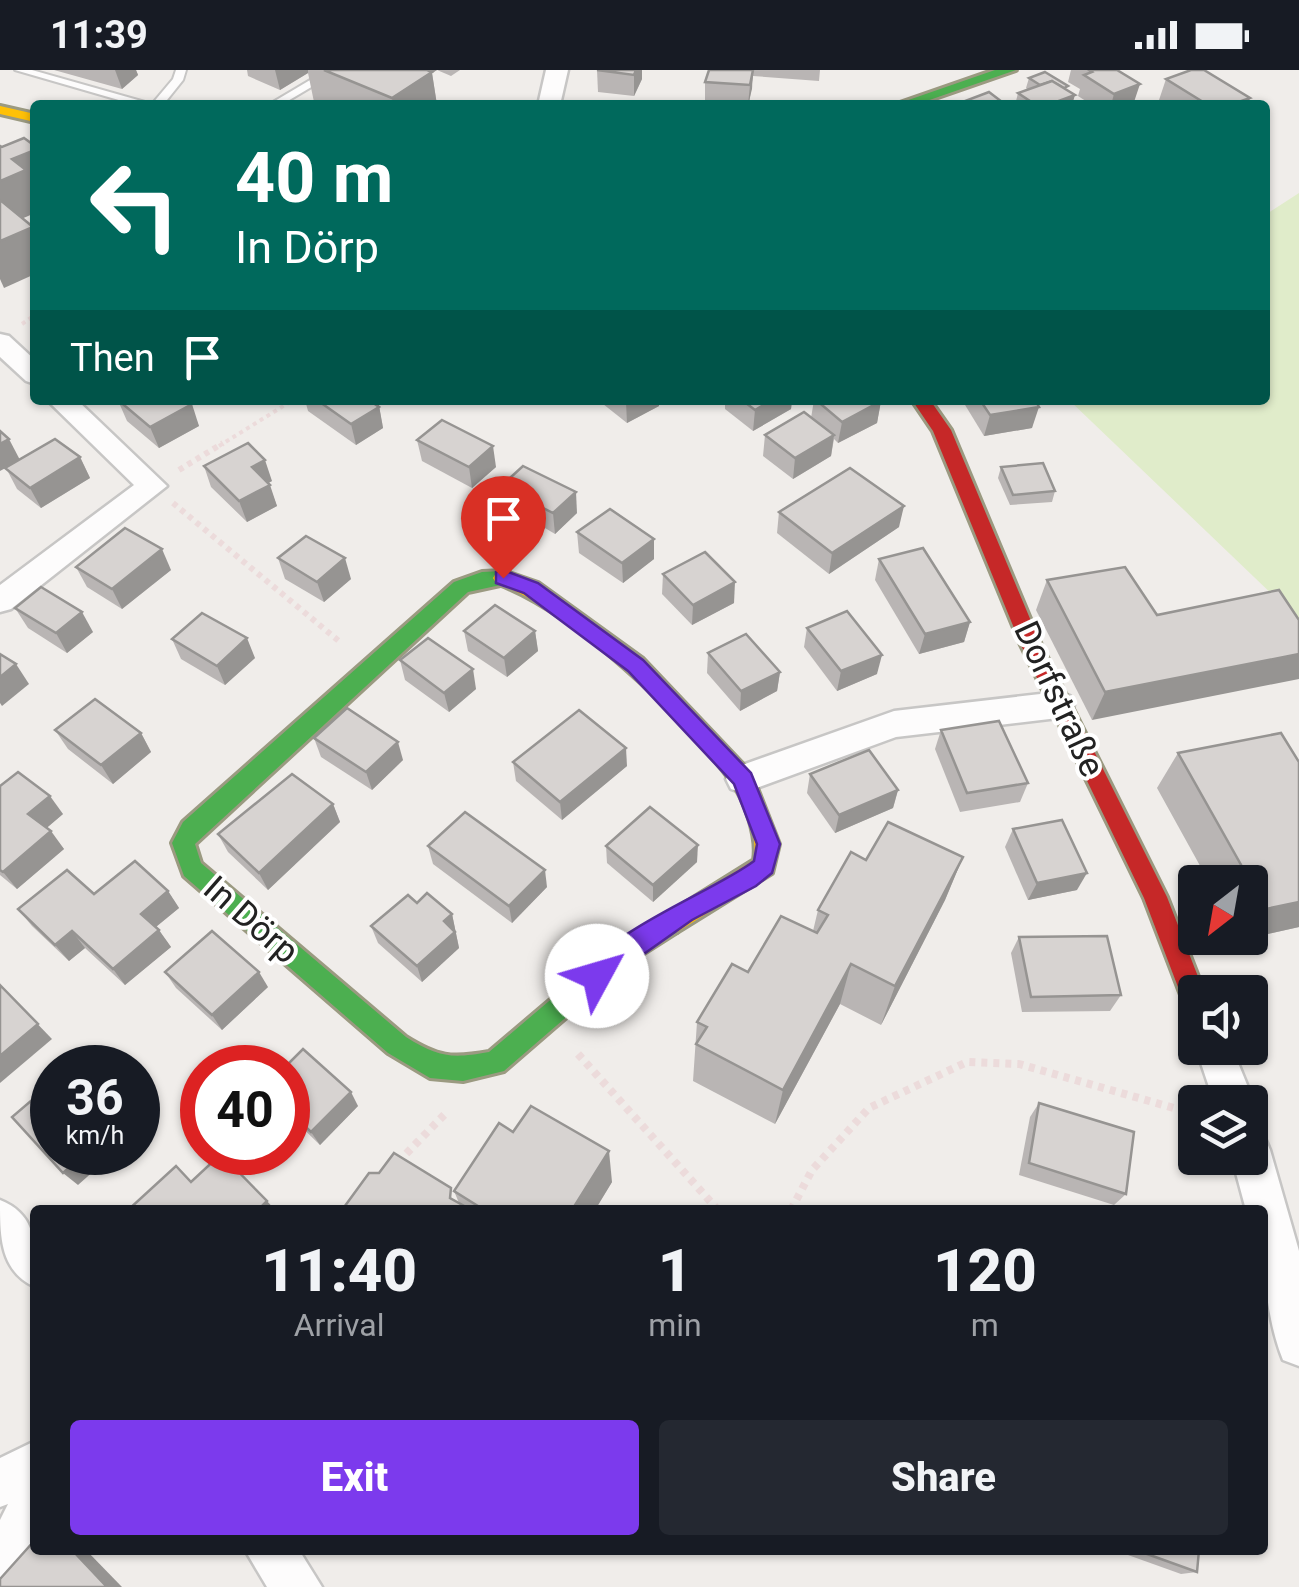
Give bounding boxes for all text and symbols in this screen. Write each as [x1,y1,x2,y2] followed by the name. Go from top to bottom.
[50,13,148,57] text: 11:39
[235,137,393,219] text: 40 m
[70,140,200,270] icon: left
[235,221,379,274] text: In Dörp
[175,330,230,385] icon: arrive
[70,336,155,380] text: Then
[461,476,546,579] pin
[476,491,531,546] icon: arrive
[1005,615,1113,783] street label: Dorfstraße
[1178,865,1268,955] north arrow
[1178,865,1268,1175] map controls
[195,868,307,972] street label: In Dörp
[545,924,649,1028] position arrow
[1178,975,1268,1065] button: sound
[180,1045,310,1175] speed limit sign: 40
[66,1069,124,1127] text: 36
[1178,1085,1268,1175] button: layers
[66,1121,124,1150] text: km/h
[261,1235,417,1306] text: 11:40
[658,1235,692,1306] text: 1
[933,1235,1037,1306] text: 120
[294,1306,385,1344] text: Arrival
[648,1306,702,1344] text: min
[971,1306,999,1344] text: m
[70,1420,639,1535] button: Exit
[659,1420,1228,1535] button: Share

